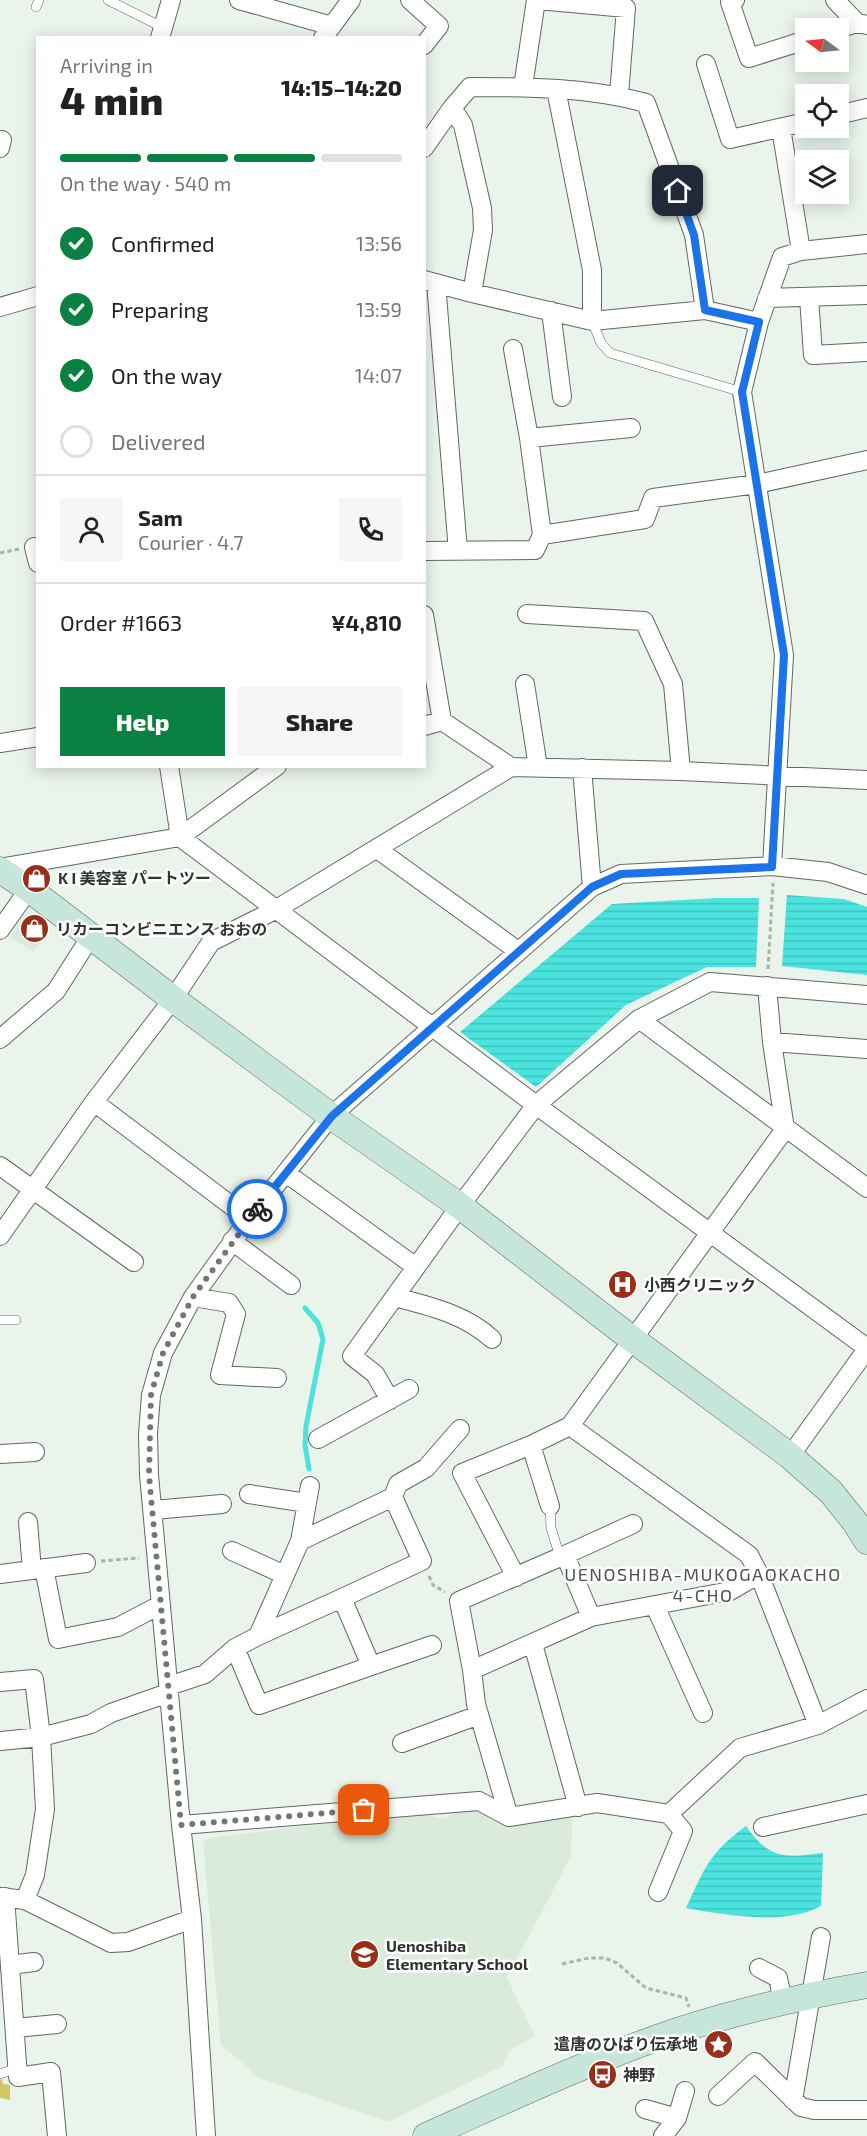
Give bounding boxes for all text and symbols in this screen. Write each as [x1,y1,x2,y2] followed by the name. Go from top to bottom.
[795,18,849,72] north arrow
[795,18,849,204] map controls
[60,53,153,77] text: Arriving in
[281,74,402,100] text: 14:15–14:20
[60,76,163,123] text: 4 min
[795,84,849,138] button: locate
[795,150,849,204] button: layers
[652,165,703,216] pin
[60,171,231,195] text: On the way · 540 m
[661,174,694,207] icon: home
[60,227,93,260] icon: check
[111,230,215,256] text: Confirmed
[356,231,402,255] text: 13:56
[60,293,93,326] icon: check
[111,296,209,322] text: Preparing
[356,297,402,321] text: 13:59
[60,359,93,392] icon: check
[111,362,222,388] text: On the way
[355,363,402,387] text: 14:07
[111,428,206,454] text: Delivered
[60,498,123,561] button: person
[339,498,402,561] button: phone
[138,504,183,530] text: Sam
[138,530,244,554] text: Courier · 4.7
[60,609,182,635] text: Order #1663
[331,609,402,635] text: ¥4,810
[60,687,225,756] button: Help
[237,687,402,756] button: Share
[21,862,53,894] shop icon: K I 美容室 パートツー
[58,868,211,887] place label: K I 美容室 パートツー
[19,913,51,945] shop icon: リカーコンビニエンス おおの
[56,919,267,938] place label: リカーコンビニエンス おおの
[227,1179,287,1239] courier
[241,1193,274,1226] icon: bike
[607,1269,639,1301] hospital icon: 小西クリニック
[644,1275,756,1294] place label: 小西クリニック
[564,1563,842,1606] district label: UENOSHIBA-MUKOGAOKACHO 4-CHO
[338,1784,389,1835] pin
[347,1793,380,1826] icon: bag
[386,1936,529,1974] place label: Uenoshiba Elementary School
[349,1939,381,1971] school or university icon: Uenoshiba Elementary School
[703,2028,735,2060] place icon: 遣唐のひばり伝承地
[554,2034,698,2053] place label: 遣唐のひばり伝承地
[586,2059,618,2091] bus stop icon: 神野
[623,2065,655,2084] place label: 神野

